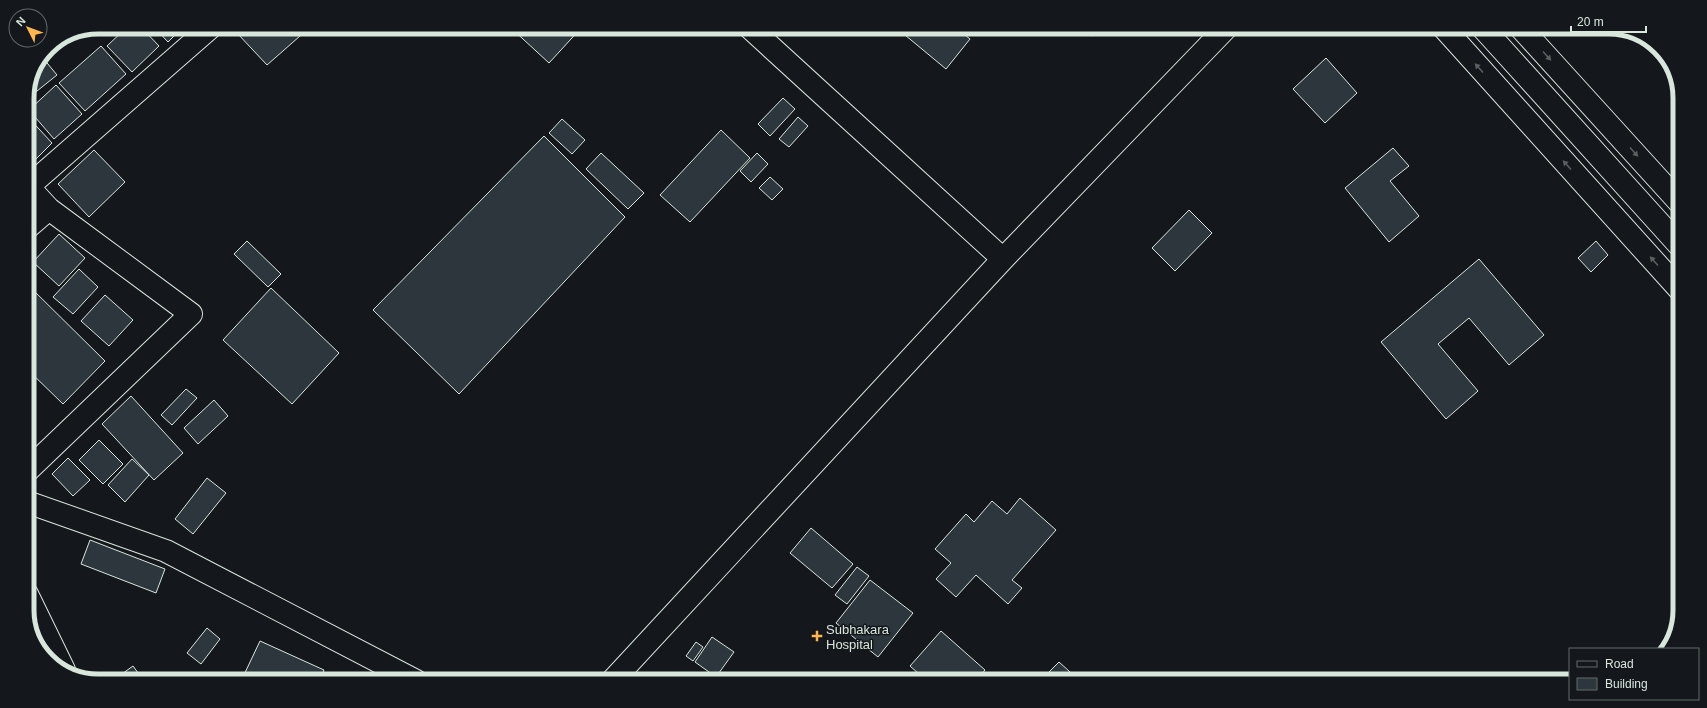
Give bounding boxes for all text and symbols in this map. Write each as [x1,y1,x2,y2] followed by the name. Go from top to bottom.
[8,8,48,48] north arrow
[1571,8,1646,34] scale bar
[13,14,28,28] text: N
[1577,15,1604,29] text: 20 m
[1542,51,1551,61] one-way arrow
[1475,64,1484,73] one-way arrow
[1629,148,1638,157] one-way arrow
[1562,160,1571,170] one-way arrow
[1649,256,1659,266] one-way arrow
[826,622,890,652] place label: Subhakara Hospital
[811,630,823,642] marker: Subhakara Hospital
[1569,648,1699,700] legend
[1605,657,1634,671] text: Road
[1605,677,1648,691] text: Building

